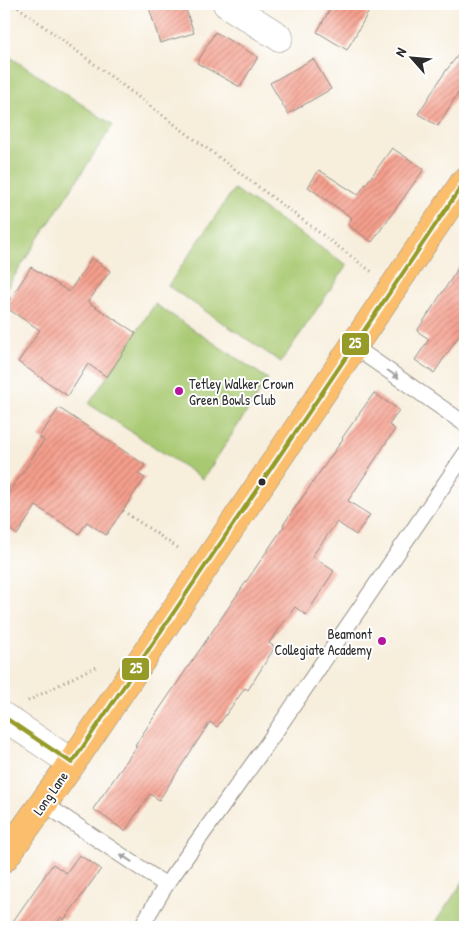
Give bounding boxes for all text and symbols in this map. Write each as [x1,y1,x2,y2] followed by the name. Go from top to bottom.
[386,32,436,82] north arrow
[390,44,410,60] text: N
[341,332,370,356] line badge: 25
[349,333,361,352] text: 25
[386,369,400,379] one-way arrow
[189,374,294,409] place label: Tetley Walker Crown Green Bowls Club
[173,385,185,397] marker: Tetley Walker Crown Green Bowls Club
[257,477,267,487] unlabelled marker
[274,624,372,660] place label: Beamont Collegiate Academy
[376,635,388,647] marker: Beamont Collegiate Academy
[121,657,150,681] line badge: 25
[130,658,142,677] text: 25
[28,767,73,819] street label: Long Lane
[119,853,133,863] one-way arrow

